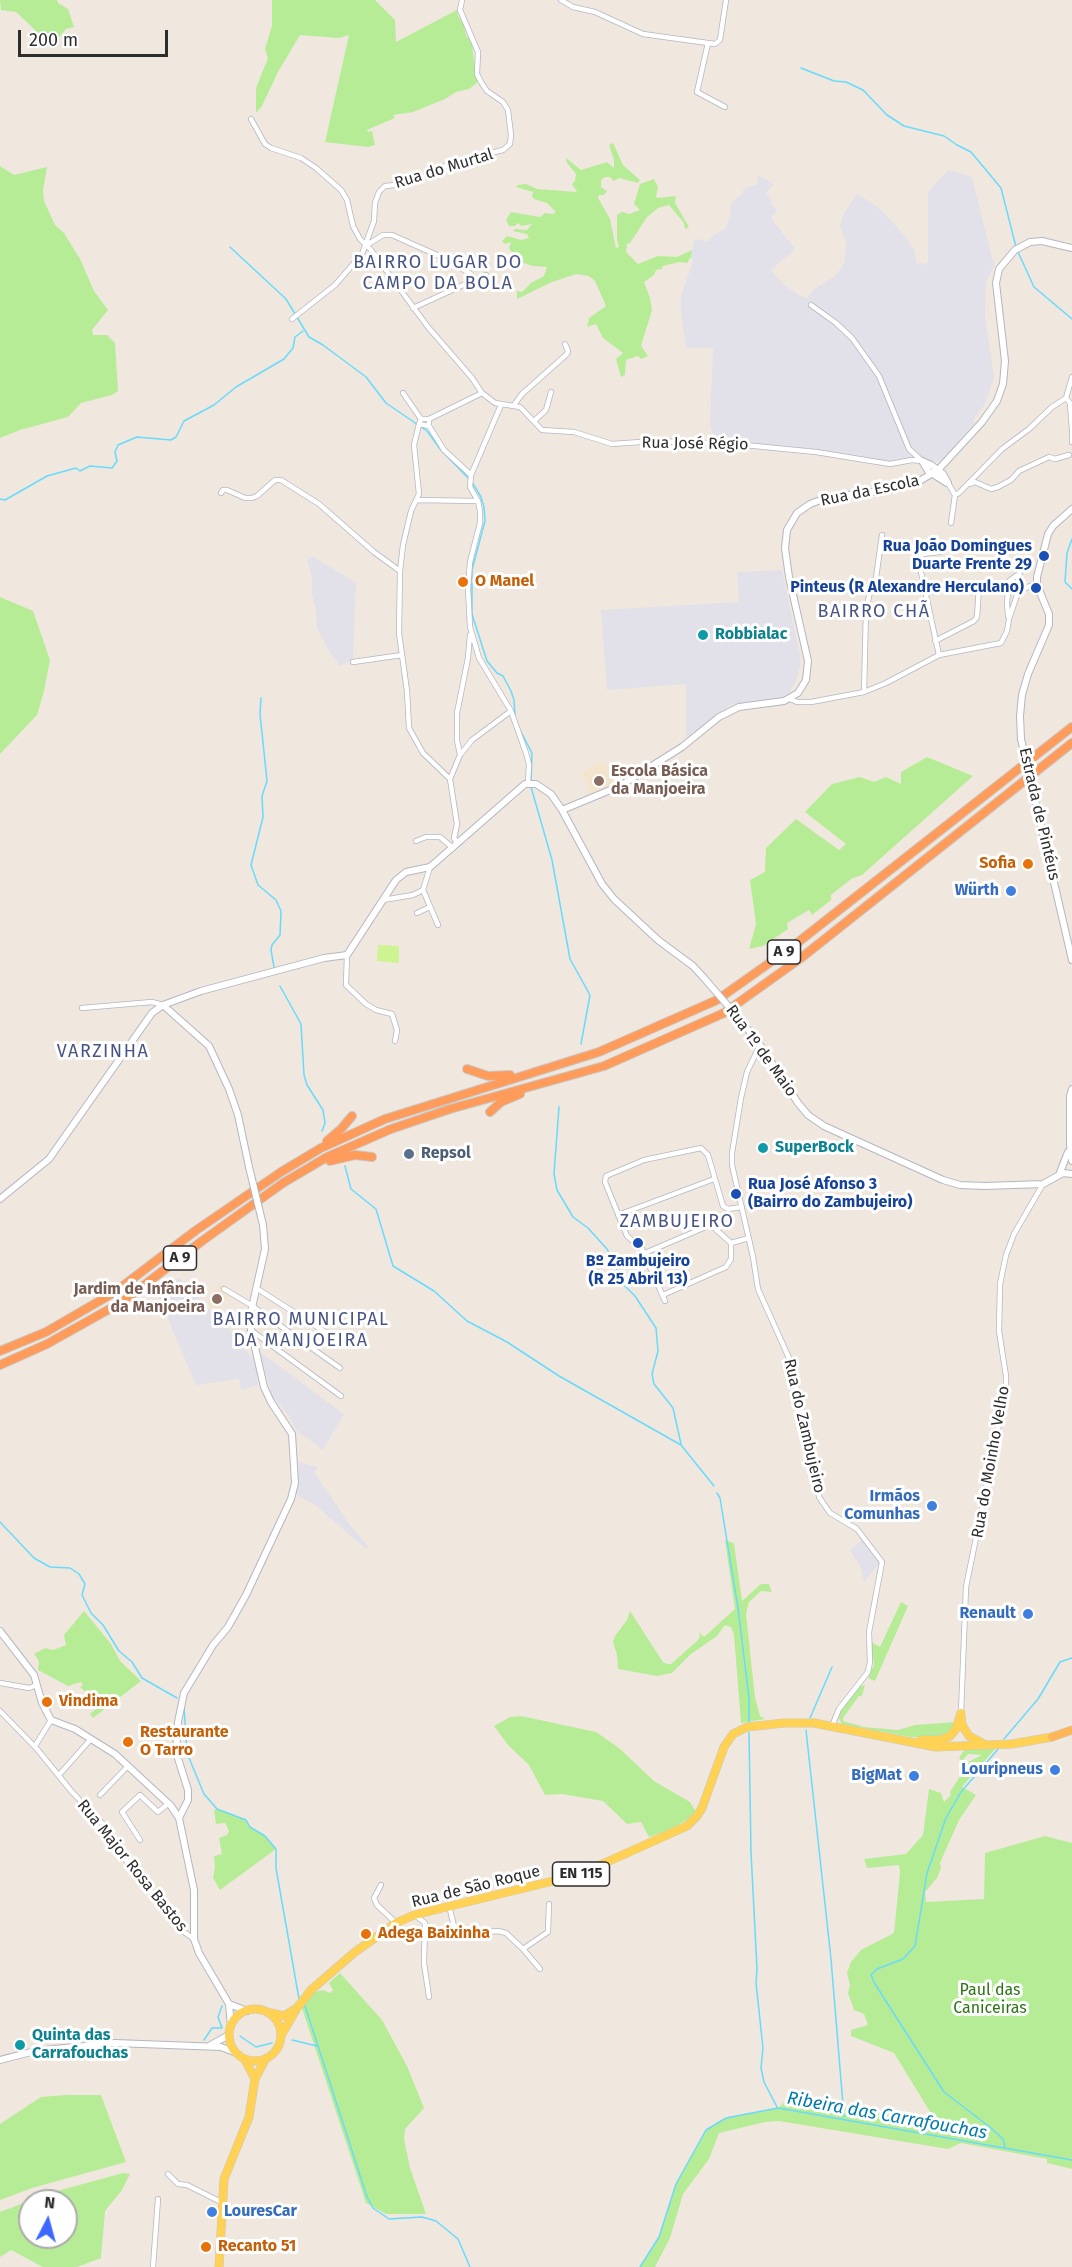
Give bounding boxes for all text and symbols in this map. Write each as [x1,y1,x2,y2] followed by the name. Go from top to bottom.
[21,18,171,56] scale bar
[29,29,78,51] text: 200 m
[392,145,496,193] street label: Rua do Murtal
[353,252,523,294] district label: BAIRRO LUGAR DO CAMPO DA BOLA
[641,433,749,455] street label: Rua José Régio
[819,471,921,511] street label: Rua da Escola
[883,537,1032,575] place label: Rua João Domingues Duarte Frente 29
[1037,549,1051,563] marker: Rua João Domingues Duarte Frente 29
[475,572,534,592] place label: O Manel
[456,575,470,589] marker: O Manel
[790,578,1024,598] place label: Pinteus (R Alexandre Herculano)
[1029,581,1043,595] marker: Pinteus (R Alexandre Herculano)
[818,601,930,623] district label: BAIRRO CHÃ
[715,625,787,645] place label: Robbialac
[696,628,710,642] marker: Robbialac
[1014,746,1064,882] street label: Estrada de Pintéus
[611,762,708,800] place label: Escola Básica da Manjoeira
[592,774,606,788] marker: Escola Básica da Manjoeira
[979,854,1016,874] place label: Sofia
[1021,857,1035,871] marker: Sofia
[955,881,999,901] place label: Würth
[1004,884,1018,898] marker: Würth
[768,940,800,964] road number: A 9
[721,1001,801,1101] street label: Rua 1º de Maio
[57,1041,149,1063] district label: VARZINHA
[775,1138,854,1158] place label: SuperBock
[756,1141,770,1155] marker: SuperBock
[421,1144,471,1164] place label: Repsol
[402,1147,416,1161] marker: Repsol
[748,1175,912,1213] place label: Rua José Afonso 3 (Bairro do Zambujeiro)
[729,1187,743,1201] marker: Rua José Afonso 3 (Bairro do Zambujeiro)
[619,1211,735,1233] district label: ZAMBUJEIRO
[631,1236,645,1250] marker: Bº Zambujeiro (R 25 Abril 13)
[164,1246,196,1270] road number: A 9
[586,1252,690,1290] place label: Bº Zambujeiro (R 25 Abril 13)
[73,1280,205,1318] place label: Jardim de Infância da Manjoeira
[210,1292,224,1306] marker: Jardim de Infância da Manjoeira
[213,1309,389,1352] district label: BAIRRO MUNICIPAL DA MANJOEIRA
[779,1357,829,1495] street label: Rua do Zambujeiro
[968,1384,1014,1540] street label: Rua do Moinho Velho
[844,1487,920,1525] place label: Irmãos Comunhas
[925,1499,939,1513] marker: Irmãos Comunhas
[959,1604,1016,1624] place label: Renault
[1021,1607,1035,1621] marker: Renault
[59,1692,118,1712] place label: Vindima
[40,1695,54,1709] marker: Vindima
[140,1723,229,1761] place label: Restaurante O Tarro
[121,1735,135,1749] marker: Restaurante O Tarro
[961,1760,1043,1780] place label: Louripneus
[1048,1763,1062,1777] marker: Louripneus
[851,1766,902,1786] place label: BigMat
[907,1769,921,1783] marker: BigMat
[73,1796,191,1936] street label: Rua Major Rosa Bastos
[410,1862,542,1912] street label: Rua de São Roque
[552,1862,610,1886] road number: EN 115
[378,1924,490,1944] place label: Adega Baixinha
[359,1927,373,1941] marker: Adega Baixinha
[953,1981,1027,2019] park label: Paul das Caniceiras
[32,2026,128,2064] place label: Quinta das Carrafouchas
[13,2038,27,2052] marker: Quinta das Carrafouchas
[785,2088,989,2144] water label: Ribeira das Carrafouchas
[18,2189,78,2249] north arrow
[43,2193,56,2213] text: N
[224,2202,297,2222] place label: LouresCar
[205,2205,219,2219] marker: LouresCar
[218,2237,296,2257] place label: Recanto 51
[199,2240,213,2254] marker: Recanto 51

